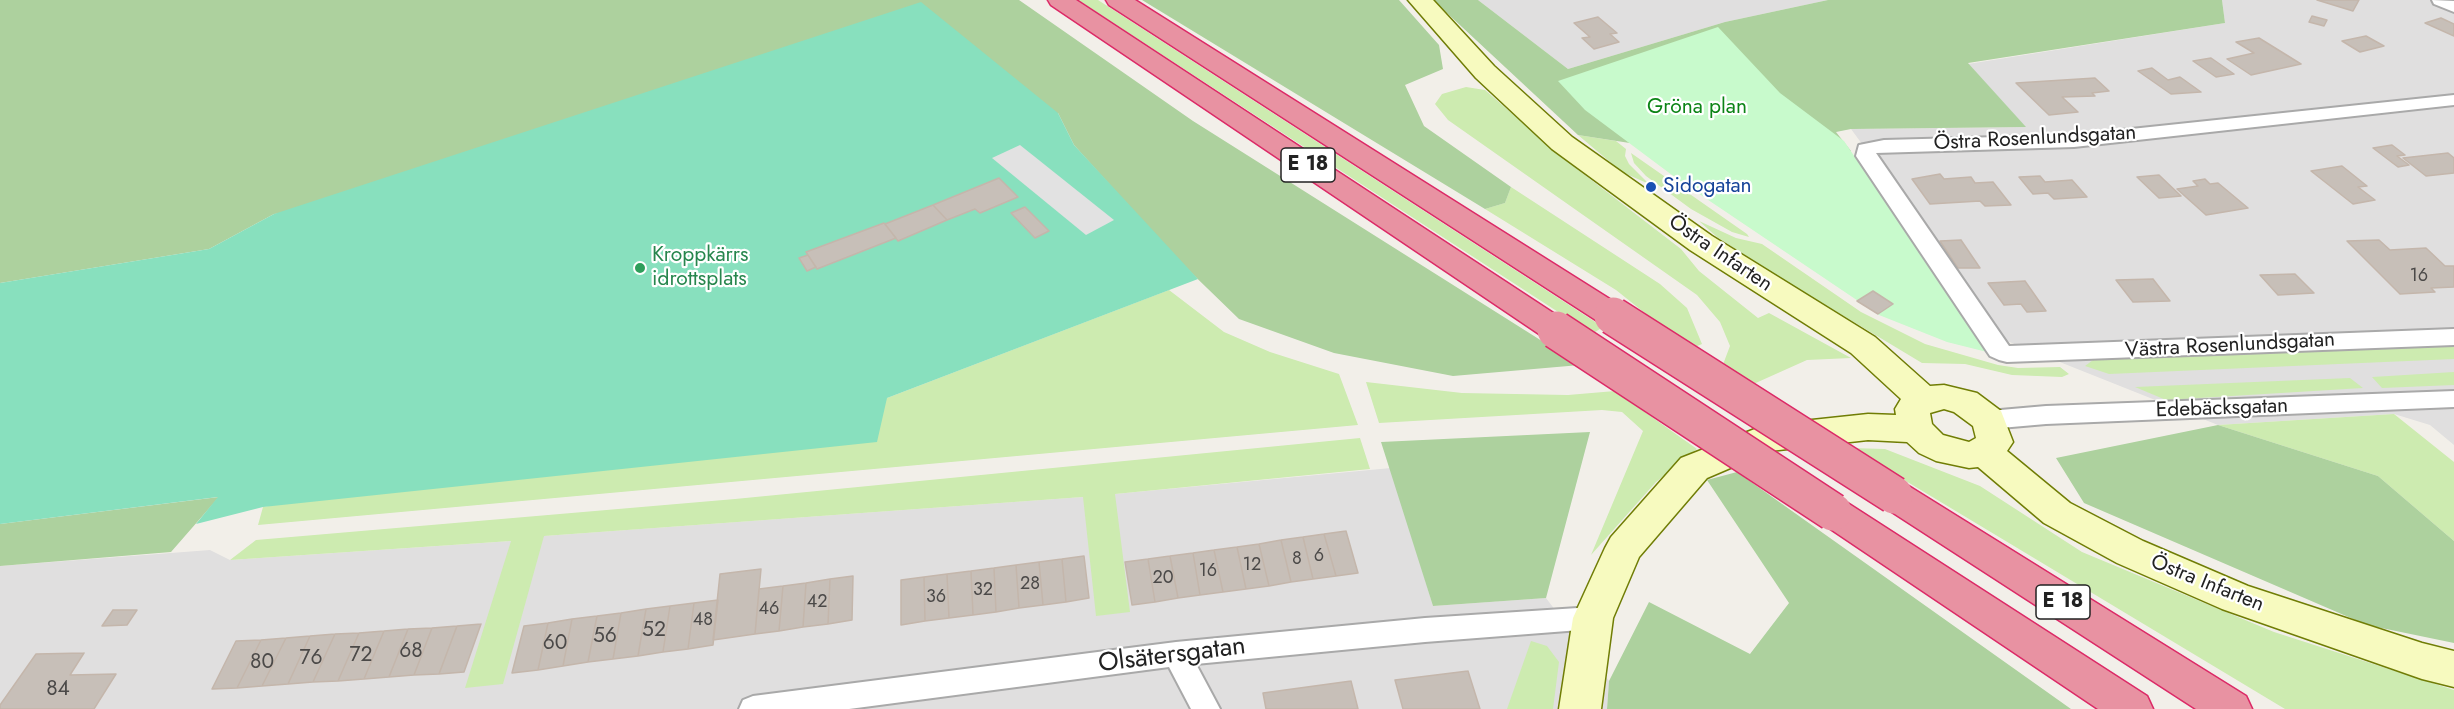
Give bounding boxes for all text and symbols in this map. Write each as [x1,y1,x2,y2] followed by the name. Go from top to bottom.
[1647,95,1747,121] park label: Gröna plan
[1933,121,2137,157] street label: Östra Rosenlundsgatan
[1281,148,1335,182] road number: E 18
[1663,174,1752,200] place label: Sidogatan
[1644,180,1658,194] marker: Sidogatan
[1663,210,1777,298] street label: Östra Infarten
[652,243,748,293] place label: Kroppkärrs idrottsplats
[633,261,647,275] marker: Kroppkärrs idrottsplats
[2410,266,2428,288] house number: 16
[2124,328,2336,364] street label: Västra Rosenlundsgatan
[2155,394,2289,424] street label: Edebäcksgatan
[1314,546,1324,568] house number: 6
[1292,549,1302,571] house number: 8
[2147,550,2267,618] street label: Östra Infarten
[1243,555,1261,577] house number: 12
[1199,561,1217,583] house number: 16
[1152,568,1174,590] house number: 20
[1020,574,1040,596] house number: 28
[973,580,993,602] house number: 32
[2036,585,2090,619] road number: E 18
[926,587,946,609] house number: 36
[807,592,827,614] house number: 42
[759,599,779,621] house number: 46
[693,610,713,632] house number: 48
[642,618,666,644] house number: 52
[593,624,617,650] house number: 56
[543,631,567,657] house number: 60
[1096,631,1248,681] street label: Olsätersgatan
[399,639,423,665] house number: 68
[350,643,372,669] house number: 72
[299,646,323,672] house number: 76
[250,650,274,676] house number: 80
[46,677,70,703] house number: 84

